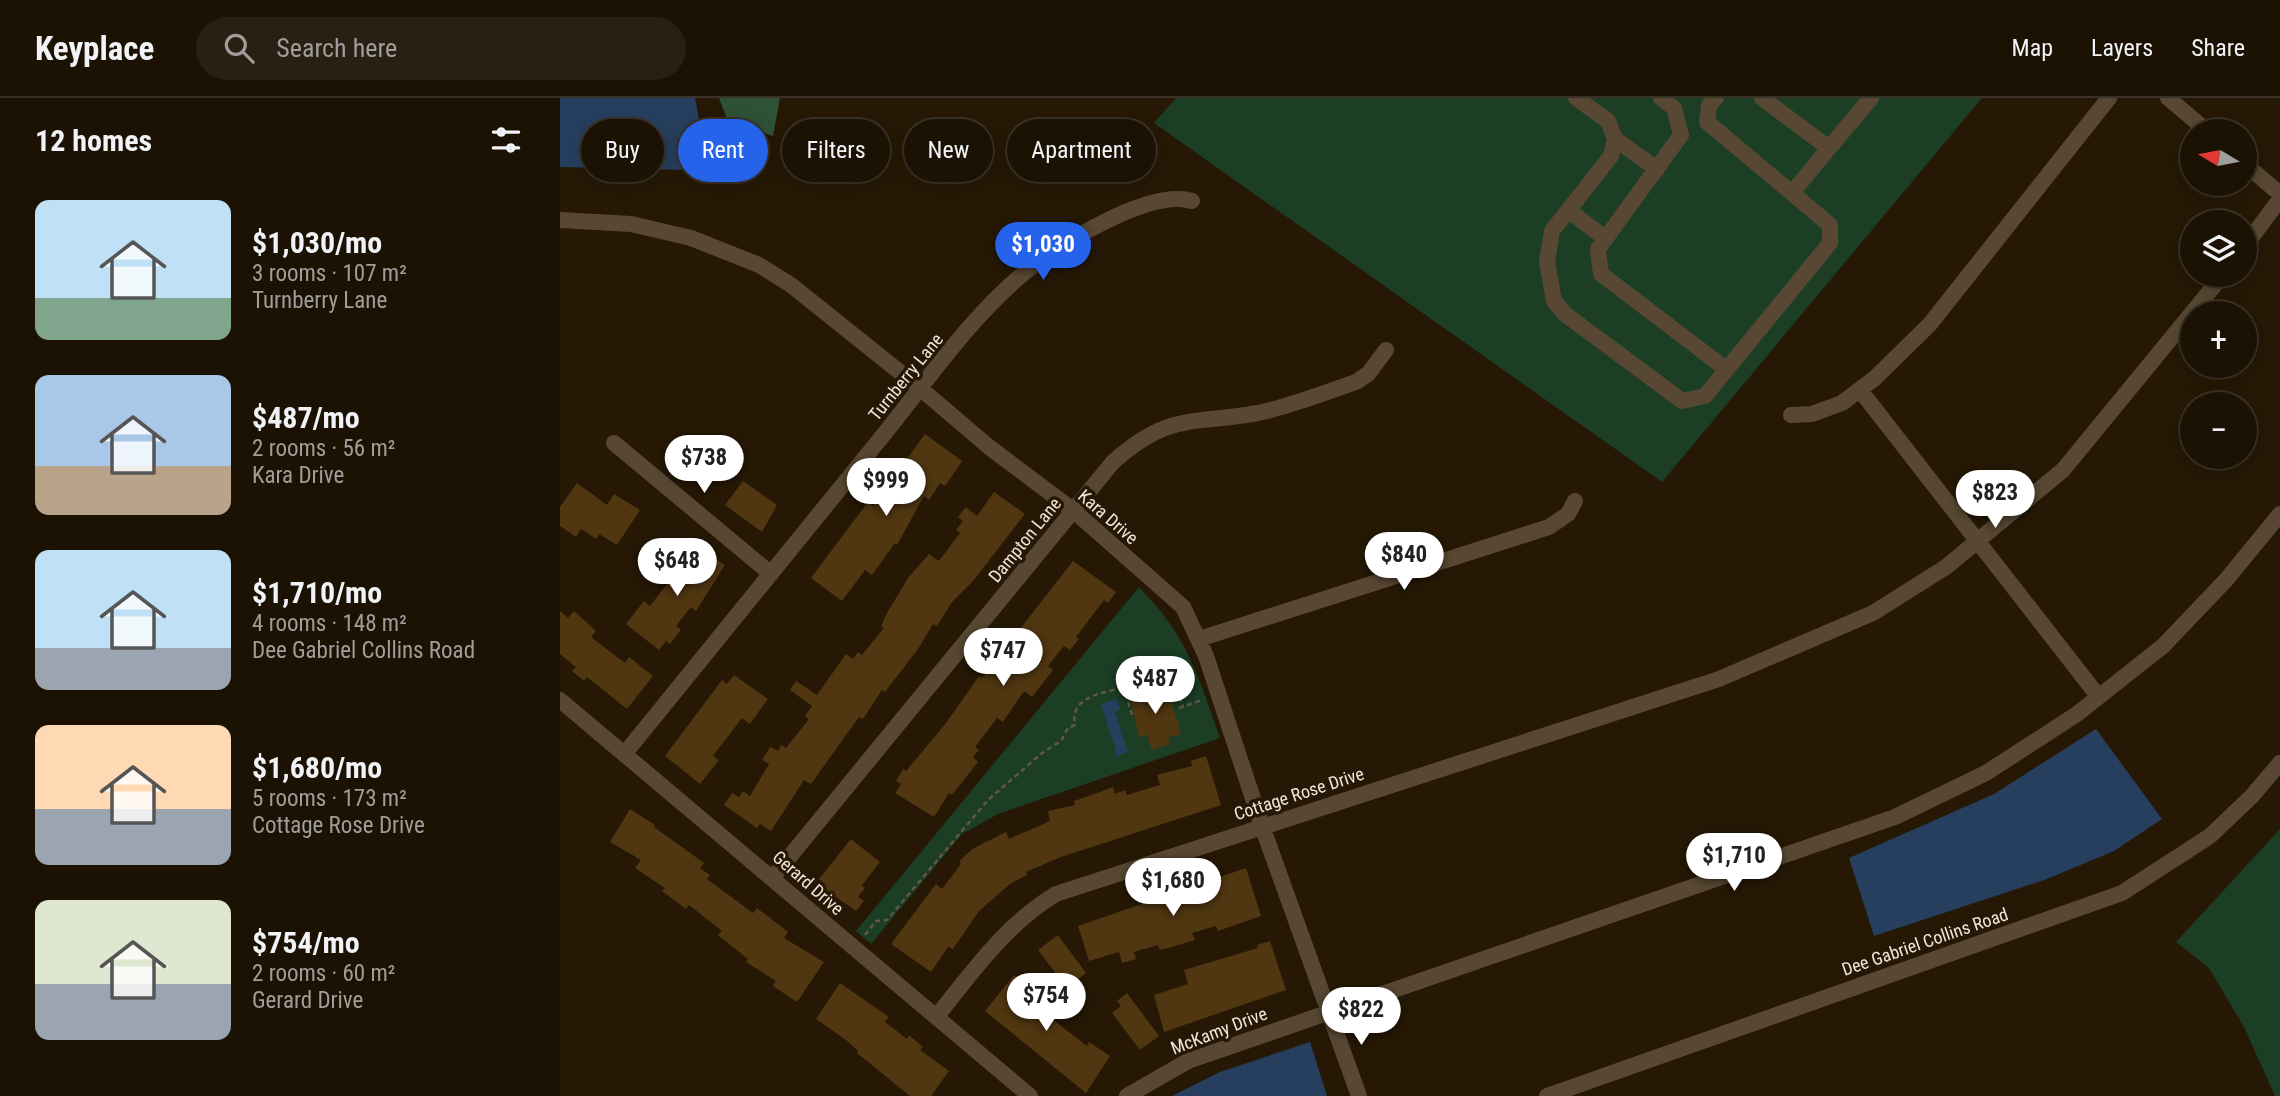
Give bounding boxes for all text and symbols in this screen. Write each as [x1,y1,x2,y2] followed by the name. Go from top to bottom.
[196,17,686,80] search box
[35,29,154,68] text: Keyplace
[220,29,258,67] icon: search
[276,33,397,63] text: Search here
[2012,34,2053,62] text: Map
[2091,34,2153,62] text: Layers
[2191,34,2245,62] text: Share
[581,119,664,182] chip: Buy
[678,119,768,182] chip: Rent
[782,119,890,182] chip: Filters
[904,119,993,182] chip: New
[1007,119,1156,182] chip: Apartment
[2180,119,2258,196] north arrow
[2180,119,2257,469] map controls
[487,121,525,159] icon: filters
[35,123,152,158] text: 12 homes
[2180,210,2257,287] button: layers
[986,222,1100,282] pin: $1,030
[252,225,382,260] text: $1,030/mo
[91,228,175,312] icon: home
[1011,231,1075,258] text: $1,030
[252,260,407,287] text: 3 rooms · 107 m²
[252,287,387,314] text: Turnberry Lane
[2180,301,2257,378] button: +
[864,329,947,424] street label: Turnberry Lane
[2180,392,2257,469] button: −
[252,400,360,435] text: $487/mo
[91,403,175,487] icon: home
[252,435,395,462] text: 2 rooms · 56 m²
[663,436,745,495] pin: $738
[681,444,727,471] text: $738
[845,458,927,518] pin: $999
[252,462,344,489] text: Kara Drive
[863,467,909,494] text: $999
[1954,470,2036,530] pin: $823
[1972,479,2018,506] text: $823
[1074,485,1142,548] street label: Kara Drive
[984,493,1065,586] street label: Dampton Lane
[1363,532,1445,592] pin: $840
[636,538,718,598] pin: $648
[1381,541,1427,568] text: $840
[654,547,700,574] text: $648
[252,575,382,610] text: $1,710/mo
[91,578,175,662] icon: home
[252,610,407,637] text: 4 rooms · 148 m²
[962,628,1044,688] pin: $747
[252,637,475,664] text: Dee Gabriel Collins Road
[980,637,1026,664] text: $747
[1114,656,1196,716] pin: $487
[1132,665,1178,692] text: $487
[252,750,382,785] text: $1,680/mo
[91,753,175,837] icon: home
[1231,763,1366,824] street label: Cottage Rose Drive
[252,785,407,812] text: 5 rooms · 173 m²
[252,812,425,839] text: Cottage Rose Drive
[1677,834,1791,893] pin: $1,710
[1702,842,1766,869] text: $1,710
[769,846,848,919] street label: Gerard Drive
[1116,858,1230,918] pin: $1,680
[1141,867,1205,894] text: $1,680
[1839,903,2011,980] street label: Dee Gabriel Collins Road
[252,925,360,960] text: $754/mo
[91,928,175,1012] icon: home
[252,960,395,987] text: 2 rooms · 60 m²
[1005,974,1087,1033] pin: $754
[1023,982,1069,1009] text: $754
[252,987,363,1014] text: Gerard Drive
[1320,988,1402,1047] pin: $822
[1338,996,1384,1023] text: $822
[1168,1003,1270,1059] street label: McKamy Drive

